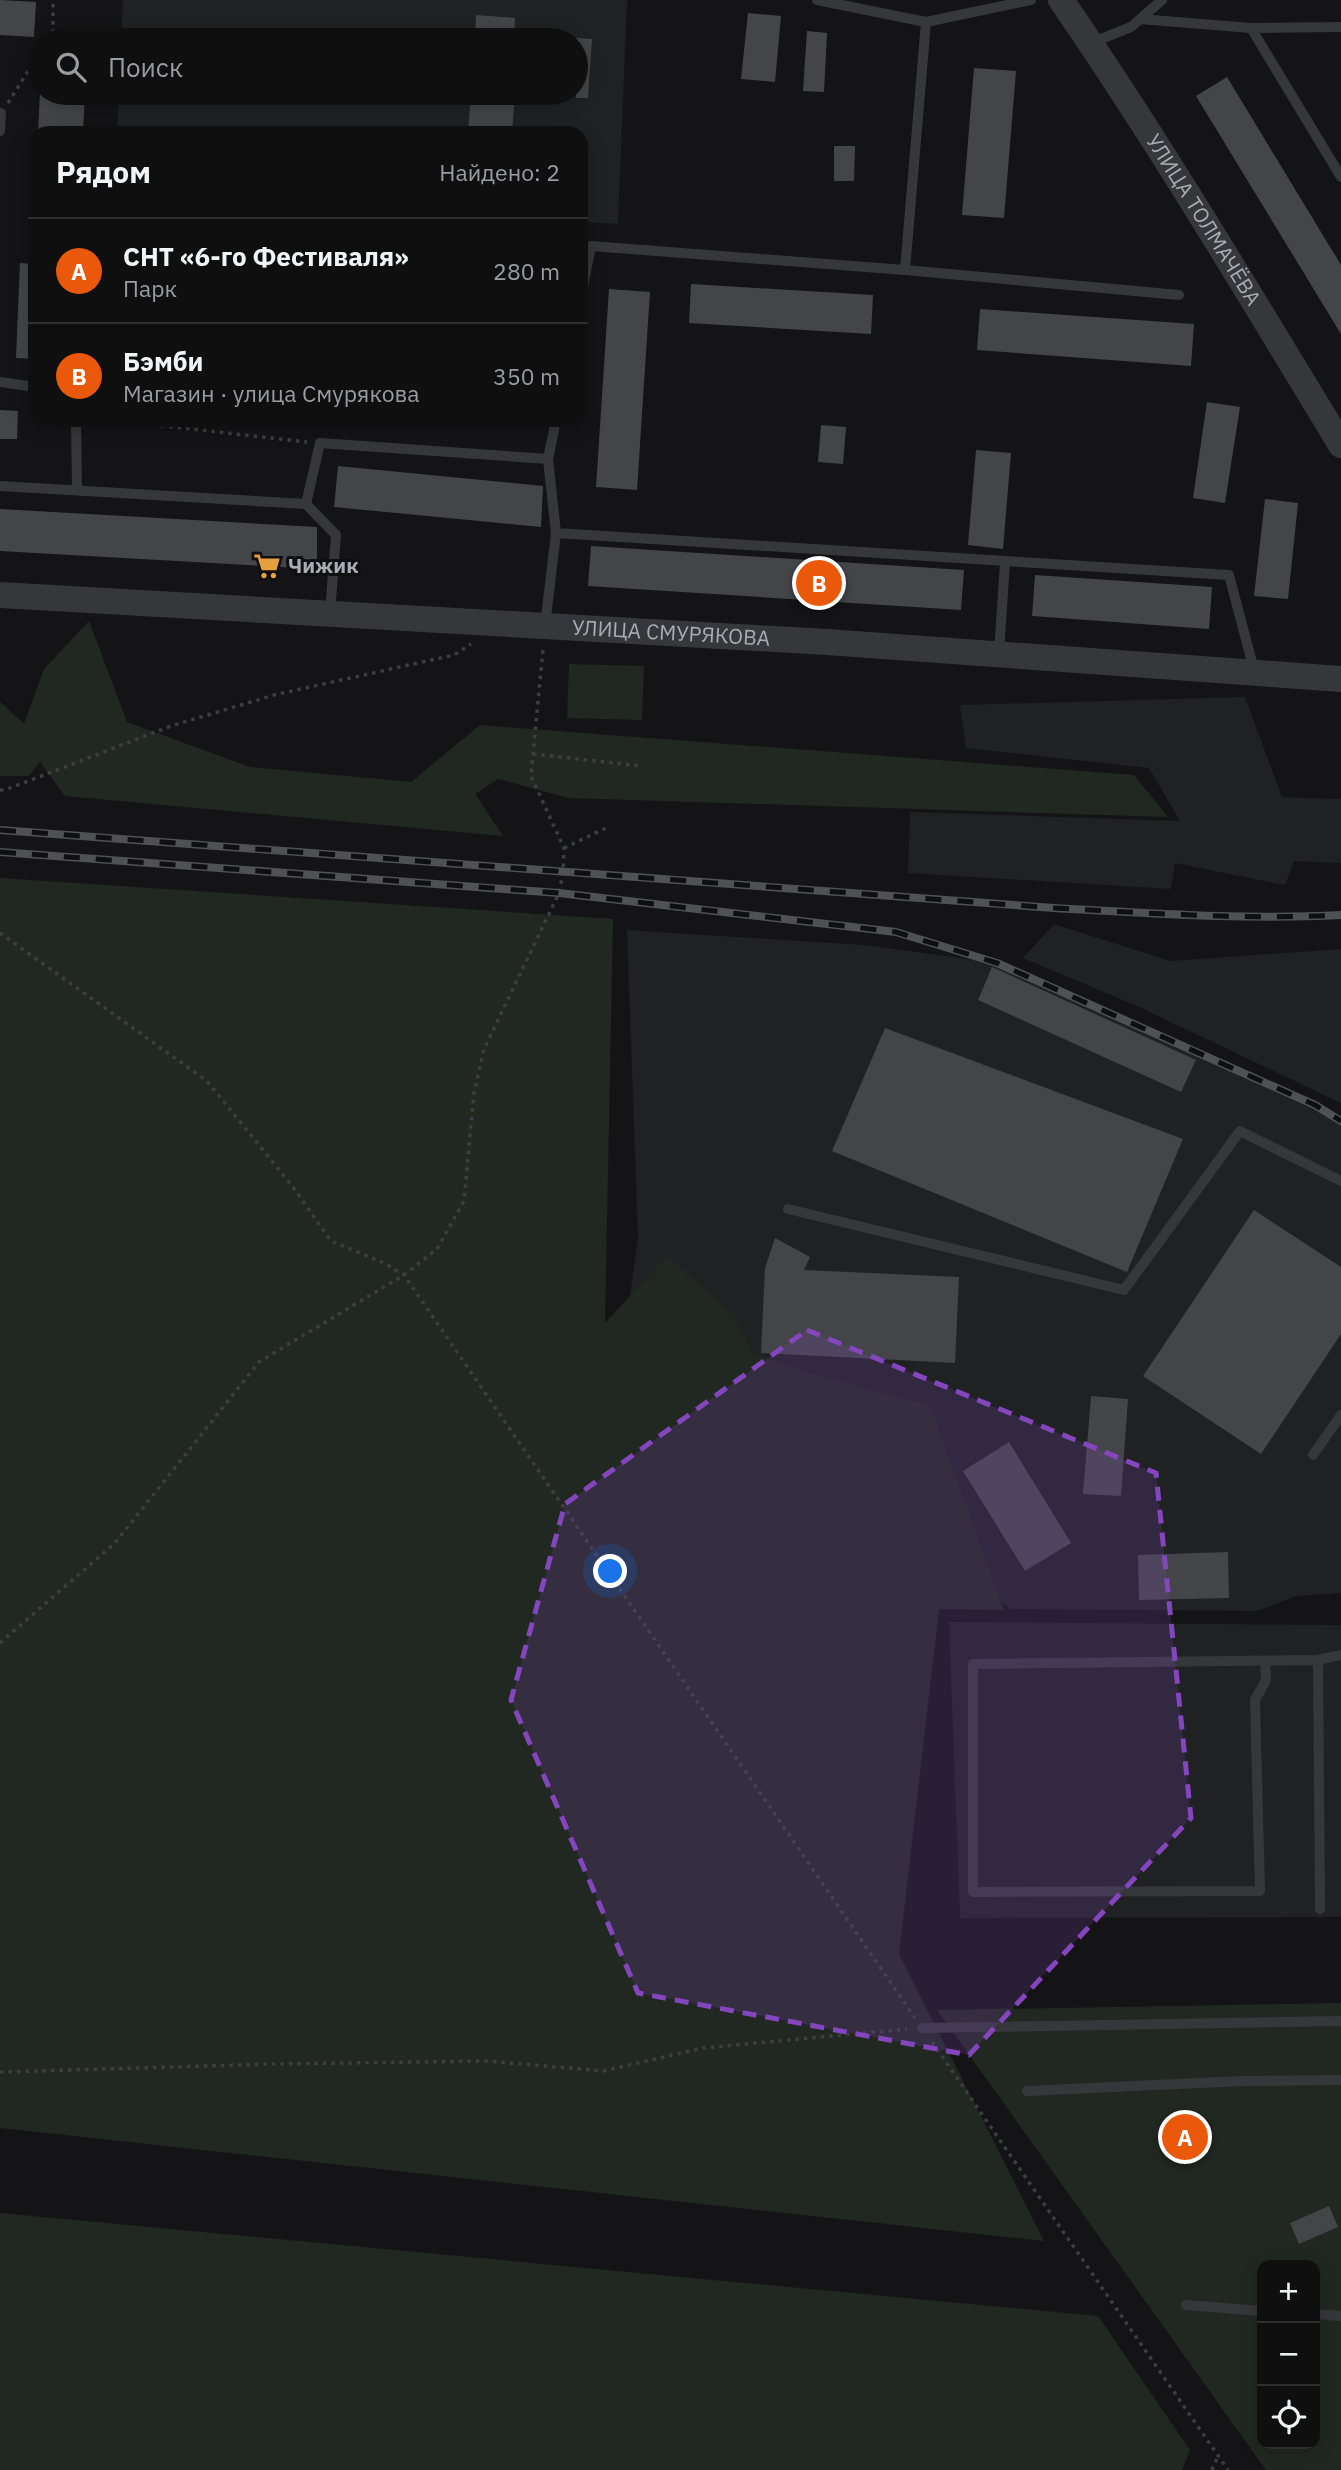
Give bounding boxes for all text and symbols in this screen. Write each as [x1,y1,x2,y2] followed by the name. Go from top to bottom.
[28,28,588,105] search box
[52,48,90,86] icon: search
[108,50,183,84] text: Поиск
[1140,128,1268,310] street label: УЛИЦА ТОЛМАЧЁВА
[56,152,151,191] text: Рядом
[439,157,560,187] text: Найдено: 2
[123,239,409,273] text: СНТ «6-го Фестиваля»
[71,256,87,286] text: A
[493,256,560,286] text: 280 m
[123,273,177,303] text: Парк
[123,344,204,378] text: Бэмби
[71,361,87,391] text: B
[493,361,560,391] text: 350 m
[123,378,420,408] text: Магазин · улица Смурякова
[252,551,282,581] supermarket icon: Чижик
[288,551,359,579] place label: Чижик
[796,557,842,609] pin: B
[571,613,771,652] street label: УЛИЦА СМУРЯКОВА
[593,1554,627,1588] your location
[1162,2111,1208,2163] pin: A
[1257,2260,1320,2449] map controls
[1257,2260,1320,2323] button: +
[1257,2323,1320,2386] button: −
[1257,2386,1320,2449] button: locate

